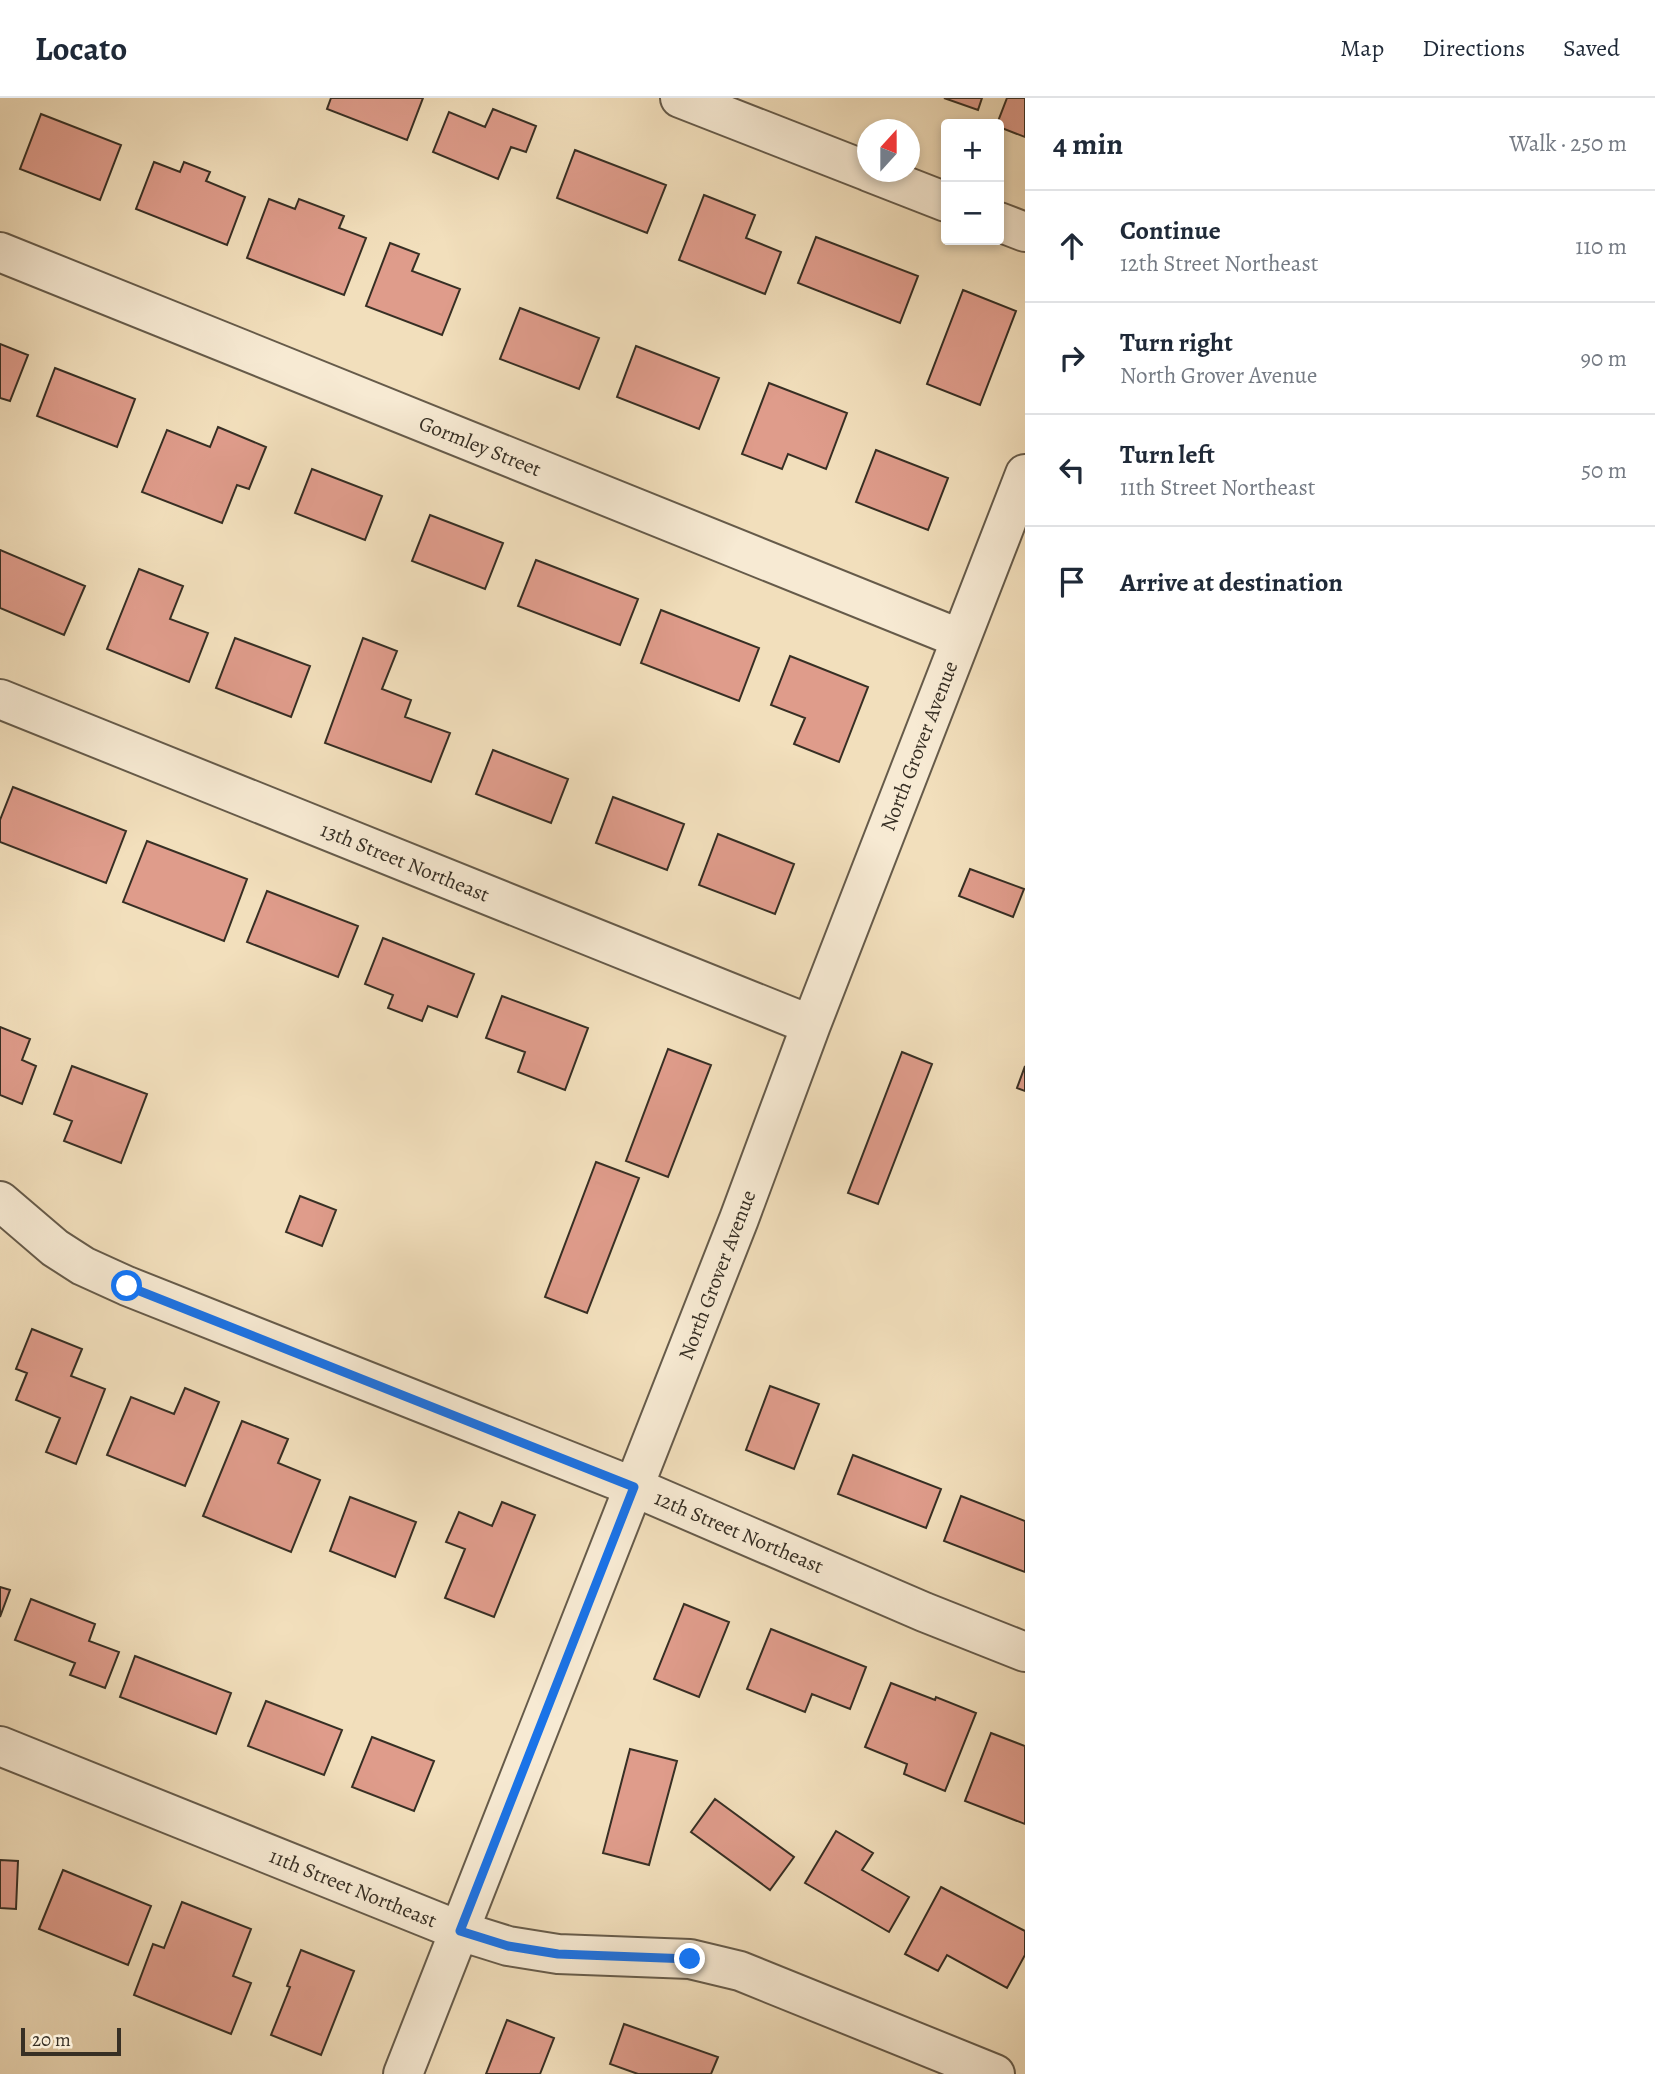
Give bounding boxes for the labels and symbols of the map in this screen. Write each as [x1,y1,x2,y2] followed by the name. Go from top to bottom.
[857,119,920,182] north arrow
[415,409,545,483] street label: Gormley Street
[874,657,964,835] street label: North Grover Avenue
[316,815,494,909] street label: 13th Street Northeast
[672,1186,762,1364] street label: North Grover Avenue
[111,1270,142,1301] route start
[650,1484,828,1580] street label: 12th Street Northeast
[265,1842,441,1934] street label: 11th Street Northeast
[674,1943,705,1974] route end
[21,2025,121,2057] scale bar

